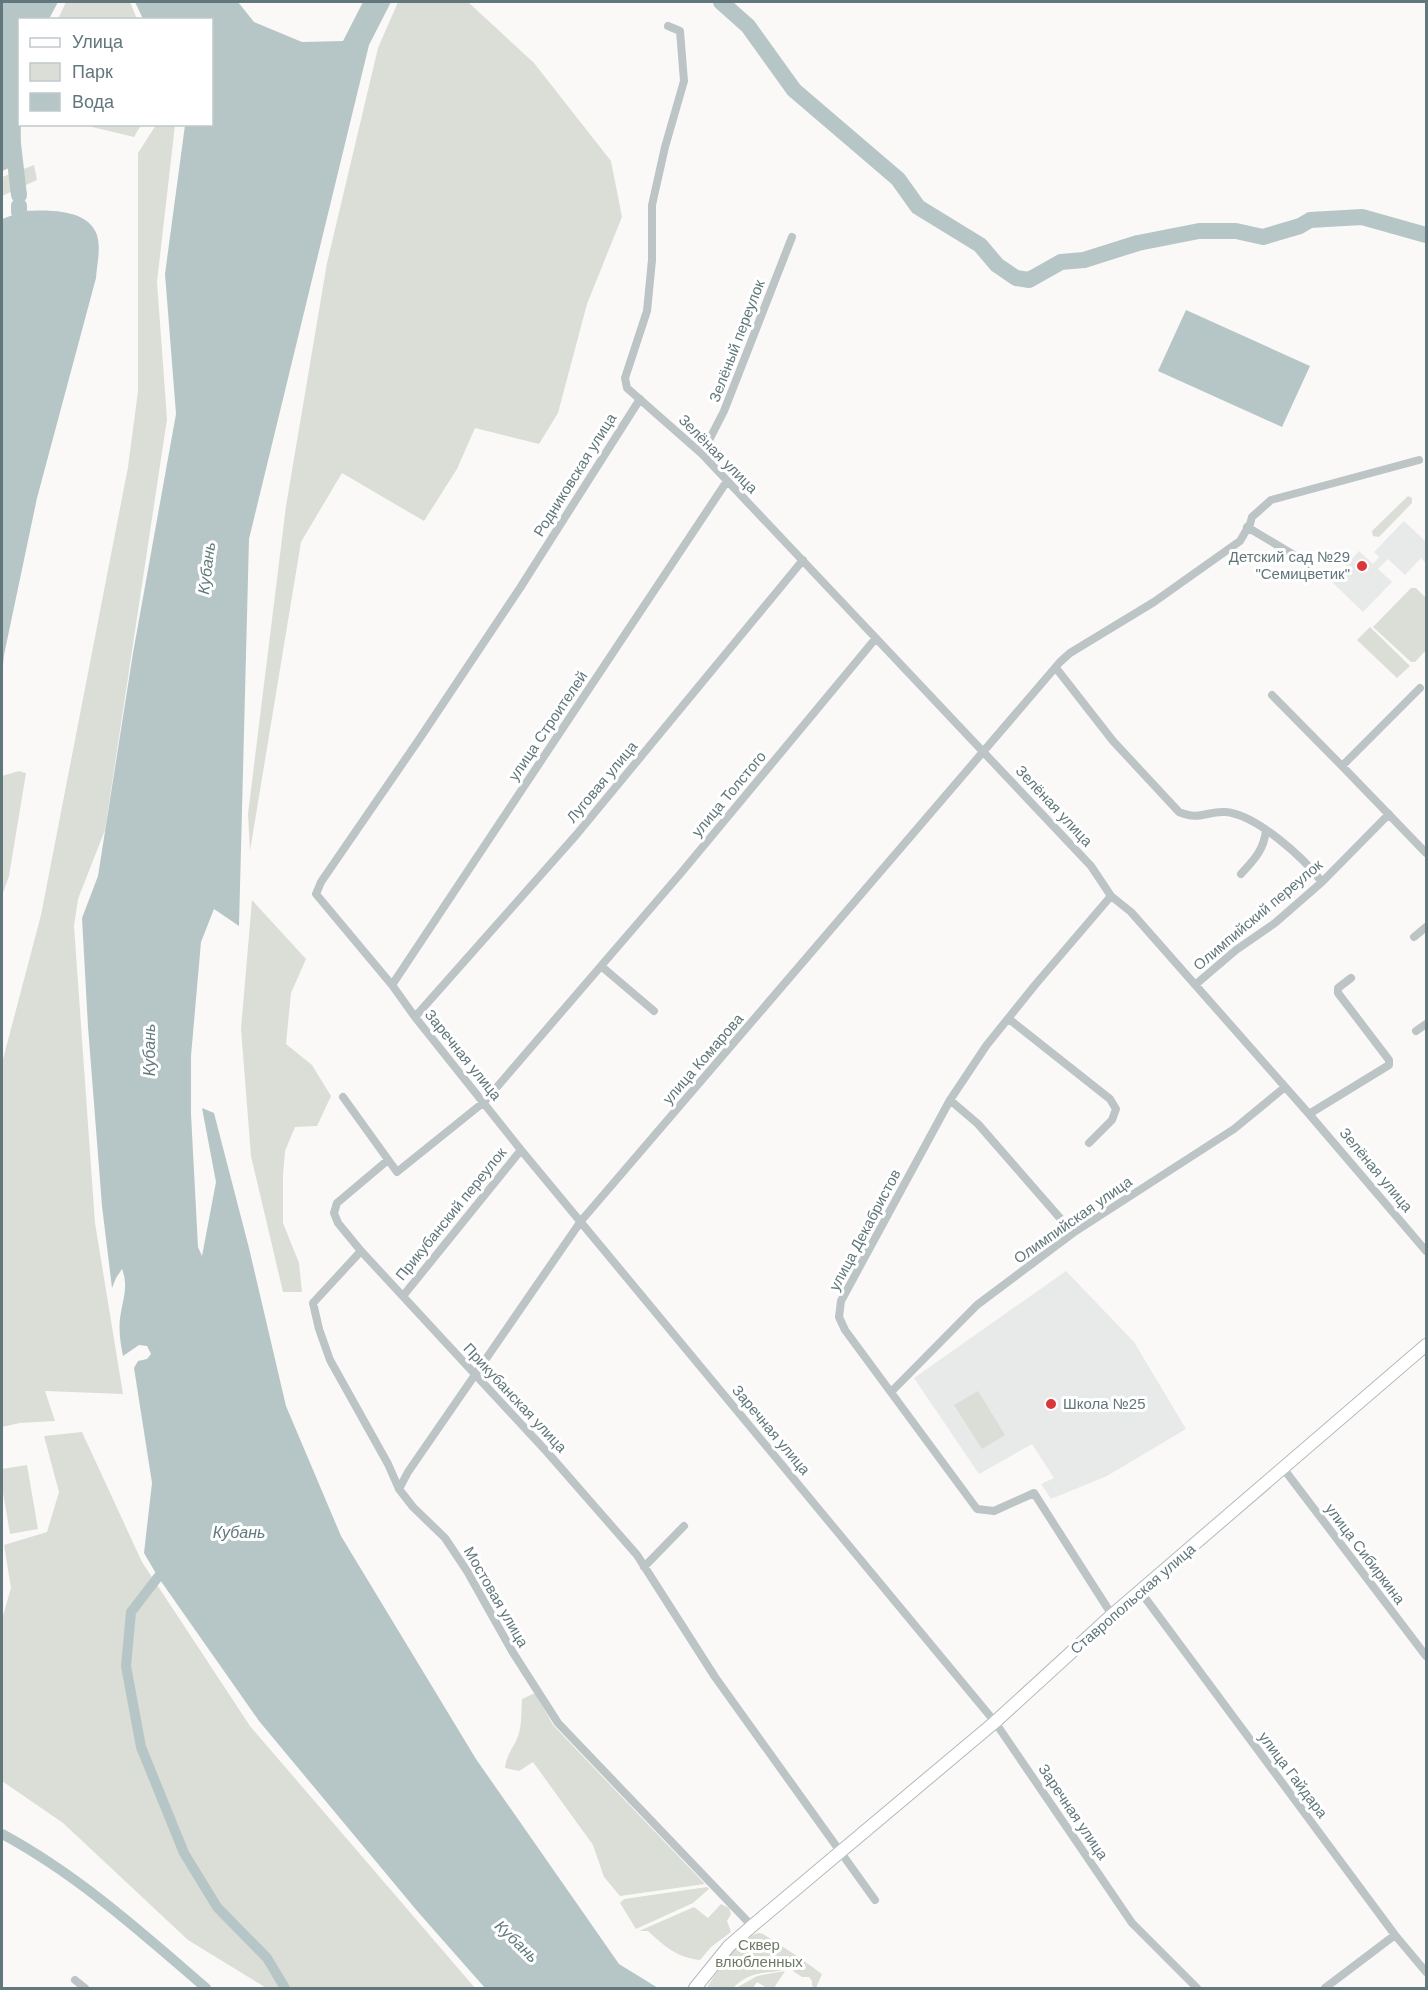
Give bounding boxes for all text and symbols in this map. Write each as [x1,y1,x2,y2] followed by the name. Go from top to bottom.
[18,18,213,126] legend
[72,32,124,52] text: Улица
[72,62,113,82] text: Парк
[72,92,115,112] text: Вода
[705,277,768,404] street label: Зелёный переулок
[530,410,620,539] street label: Родниковская улица
[676,411,762,497] street label: Зелёная улица
[195,541,218,595] water label: Кубань
[1229,548,1350,582] place label: Детский сад №29 "Семицветик"
[1355,559,1369,573] marker: Детский сад №29 "Семицветик"
[505,668,590,784] street label: улица Строителей
[563,737,641,826] street label: Луговая улица
[688,748,769,840] street label: улица Толстого
[1013,762,1097,850] street label: Зелёная улица
[1190,856,1326,973] street label: Олимпийский переулок
[422,1006,506,1104] street label: Заречная улица
[659,1010,747,1107] street label: улица Комарова
[141,1024,158,1076] water label: Кубань
[1336,1124,1417,1216] street label: Зелёная улица
[392,1144,510,1283] street label: Прикубанский переулок
[825,1166,904,1293] street label: улица Декабристов
[1010,1172,1135,1267] street label: Олимпийская улица
[460,1340,571,1456] street label: Прикубанская улица
[729,1381,814,1478] street label: Заречная улица
[1063,1395,1146,1412] place label: Школа №25
[1044,1397,1058,1411] marker: Школа №25
[1322,1500,1409,1608] street label: улица Сибиркина
[213,1524,265,1541] water label: Кубань
[1067,1539,1199,1657] street label: Ставропольская улица
[461,1543,532,1651] street label: Мостовая улица
[1256,1728,1332,1822] street label: улица Гайдара
[1035,1761,1112,1863] street label: Заречная улица
[492,1917,542,1966] water label: Кубань
[715,1936,803,1970] park label: Сквер влюбленных

